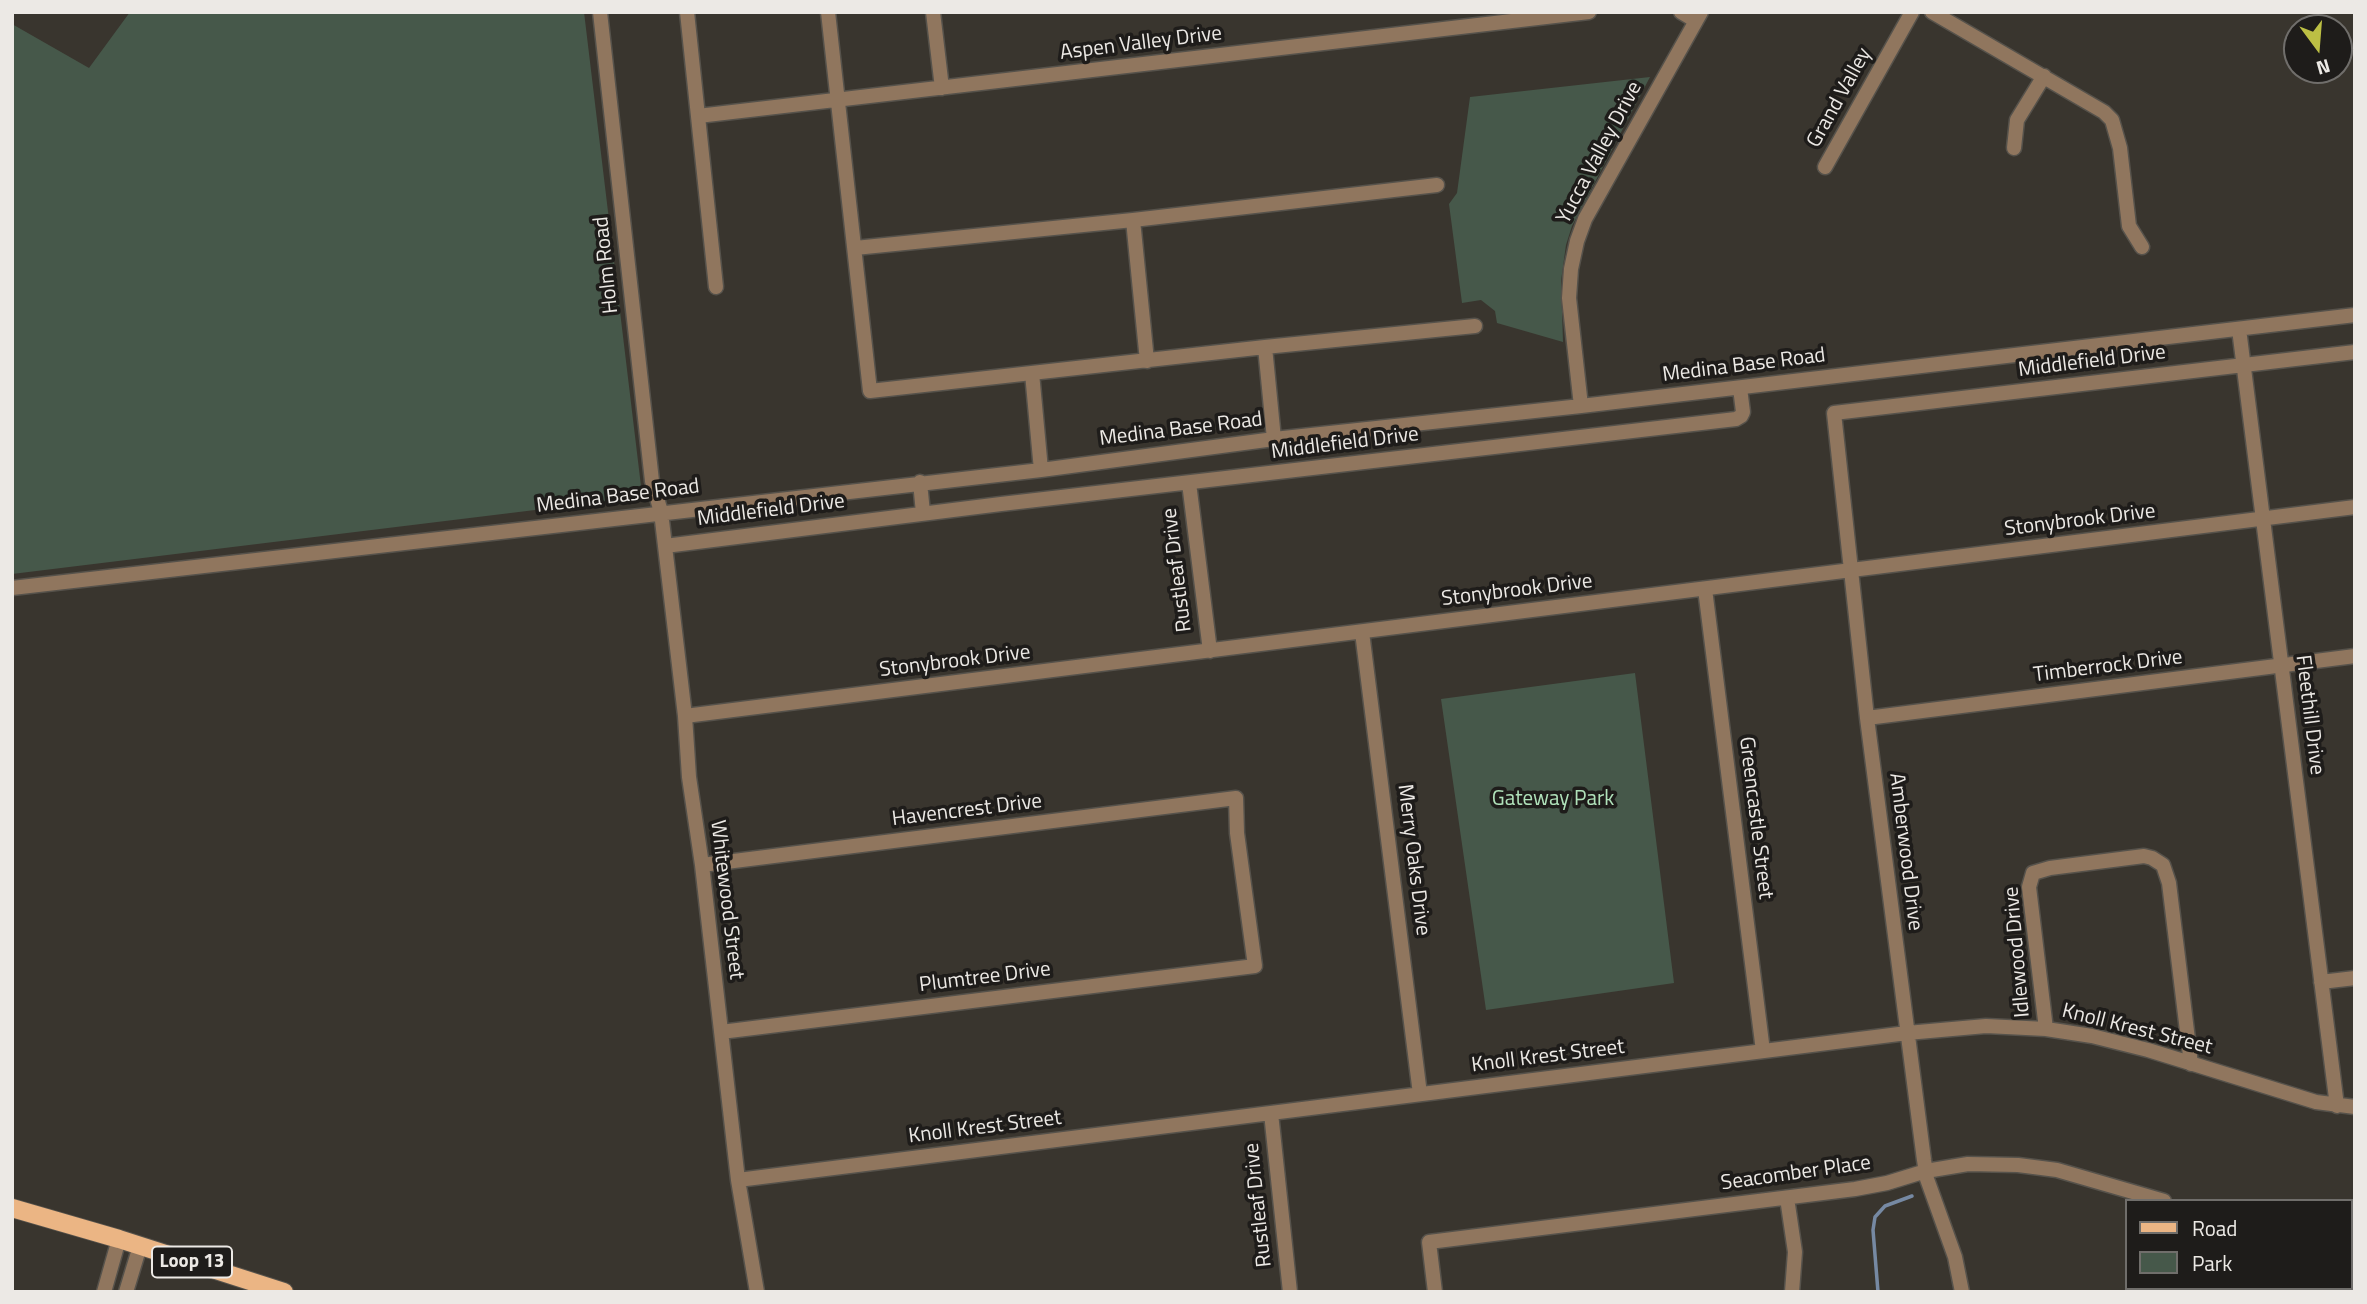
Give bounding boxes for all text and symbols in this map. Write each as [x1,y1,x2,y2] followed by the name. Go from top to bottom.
[2283,14,2353,84] north arrow
[1059,22,1223,66] street label: Aspen Valley Drive
[1802,44,1878,152] street label: Grand Valley
[2313,52,2334,83] text: N
[1552,78,1648,228] street label: Yucca Valley Drive
[589,215,625,315] street label: Holm Road
[2017,340,2167,384] street label: Middlefield Drive
[1661,343,1827,389] street label: Medina Base Road
[1098,407,1264,453] street label: Medina Base Road
[1270,422,1420,466] street label: Middlefield Drive
[535,474,701,520] street label: Medina Base Road
[696,489,846,533] street label: Middlefield Drive
[2003,499,2157,543] street label: Stonybrook Drive
[1158,507,1198,633] street label: Rustleaf Drive
[1440,569,1594,613] street label: Stonybrook Drive
[878,640,1032,684] street label: Stonybrook Drive
[2032,645,2184,689] street label: Timberrock Drive
[2289,654,2329,776] street label: Fleethill Drive
[1733,735,1777,901] street label: Greencastle Street
[1883,772,1927,932] street label: Amberwood Drive
[1391,783,1435,937] street label: Merry Oaks Drive
[1492,787,1614,813] park label: Gateway Park
[891,789,1043,833] street label: Havencrest Drive
[704,819,748,981] street label: Whitewood Street
[2000,886,2036,1018] street label: Idlewood Drive
[918,957,1052,999] street label: Plumtree Drive
[2059,999,2215,1061] street label: Knoll Krest Street
[1470,1035,1626,1079] street label: Knoll Krest Street
[907,1106,1063,1150] street label: Knoll Krest Street
[1240,1142,1278,1268] street label: Rustleaf Drive
[1719,1151,1873,1197] street label: Seacomber Place
[2126,1199,2353,1290] legend
[2192,1212,2237,1244] text: Road
[152,1246,232,1278] road number: Loop 13
[2192,1247,2232,1279] text: Park

